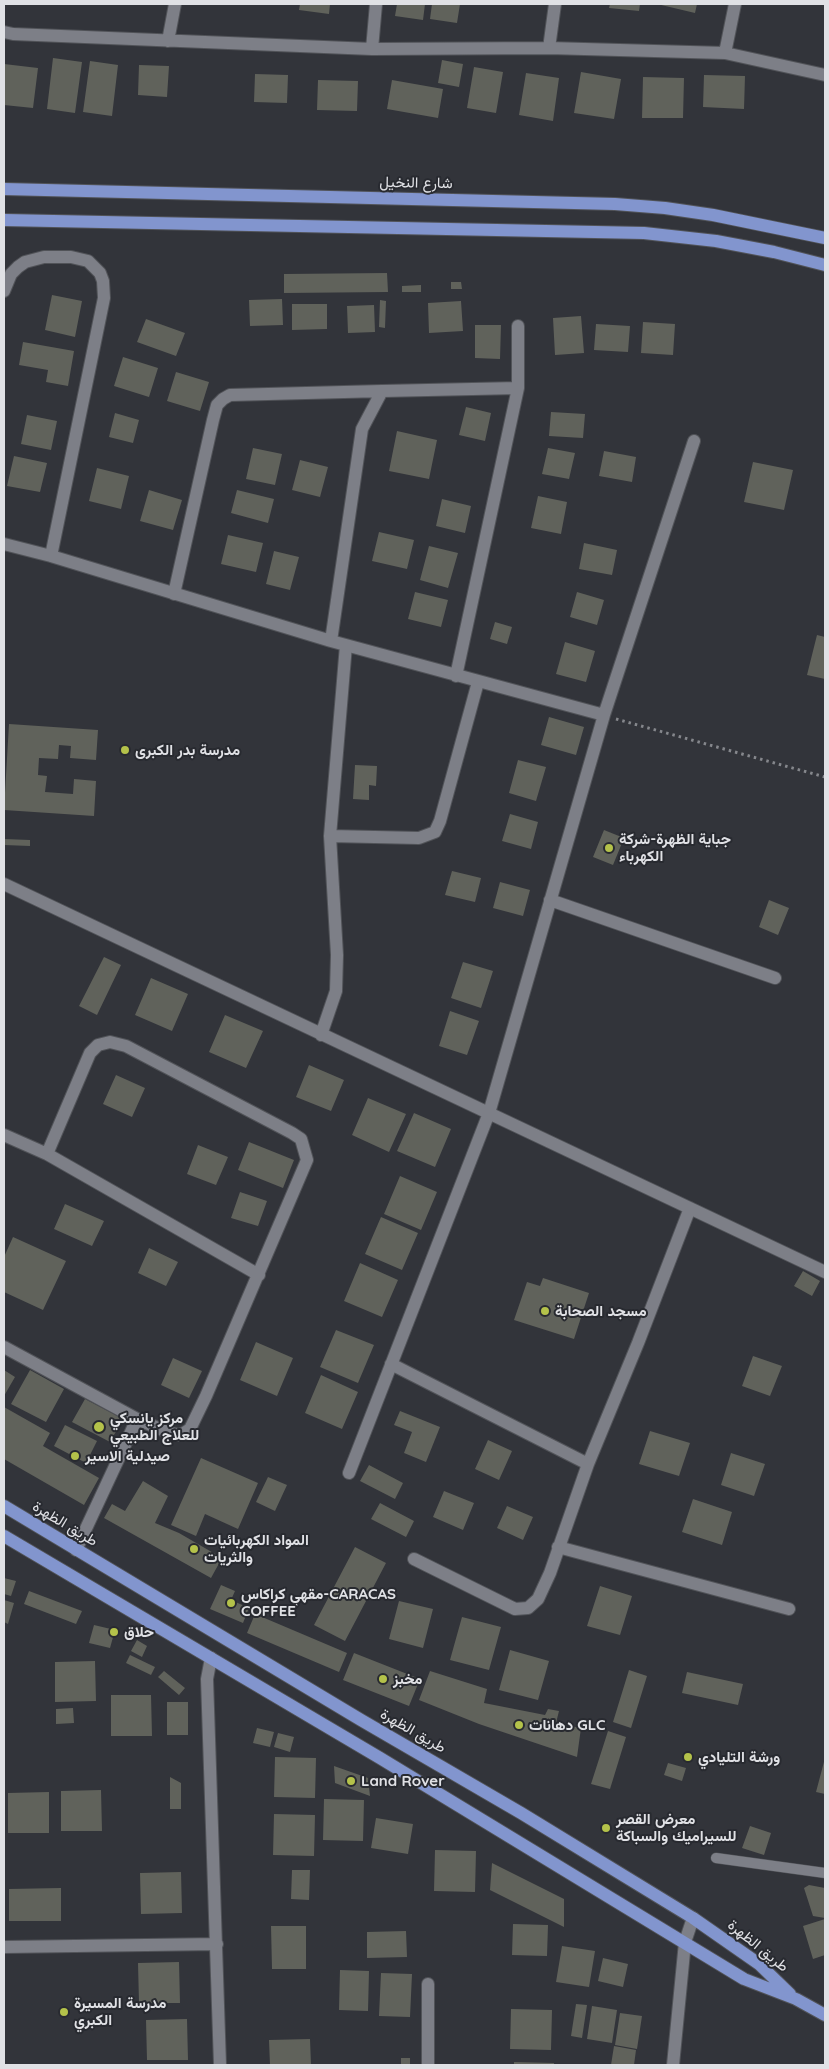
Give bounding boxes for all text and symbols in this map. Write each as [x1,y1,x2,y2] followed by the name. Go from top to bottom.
[379,173,453,193] street label: شارع النخيل
[135,741,240,759] place label: مدرسة بدر الكبرى
[119,744,131,756] marker: مدرسة بدر الكبرى
[619,830,731,865] place label: جباية الظهرة-شركة الكهرباء
[603,842,615,854] marker: جباية الظهرة-شركة الكهرباء
[555,1302,647,1320] place label: مسجد الصحابة
[539,1305,551,1317] marker: مسجد الصحابة
[110,1409,199,1444] place label: مركز يانسكي للعلاج الطبيعي
[92,1420,106,1434] marker: مركز يانسكي للعلاج الطبيعي
[85,1447,170,1465] place label: صيدلية الاسير
[69,1450,81,1462] marker: صيدلية الاسير
[29,1498,101,1550] street label: طريق الظهرة
[204,1531,309,1566] place label: المواد الكهربائيات والثريات
[188,1543,200,1555] marker: المواد الكهربائيات والثريات
[241,1585,396,1620] place label: مقهي كراكاس-CARACAS COFFEE
[225,1597,237,1609] marker: مقهي كراكاس-CARACAS COFFEE
[124,1623,154,1641] place label: حلاق
[108,1626,120,1638] marker: حلاق
[393,1670,423,1688] place label: مخبز
[377,1673,389,1685] marker: مخبز
[377,1705,449,1757] street label: طريق الظهرة
[529,1716,605,1734] place label: دهانات GLC
[513,1719,525,1731] marker: دهانات GLC
[698,1748,780,1766] place label: ورشة التليادي
[682,1751,694,1763] marker: ورشة التليادي
[361,1772,445,1790] place label: Land Rover
[345,1775,357,1787] marker: Land Rover
[616,1810,736,1845] place label: معرض القصر للسيراميك والسباكة
[600,1822,612,1834] marker: معرض القصر للسيراميك والسباكة
[724,1916,792,1976] street label: طريق الظهرة
[74,1994,166,2029] place label: مدرسة المسيرة الكبري
[58,2006,70,2018] marker: مدرسة المسيرة الكبري

